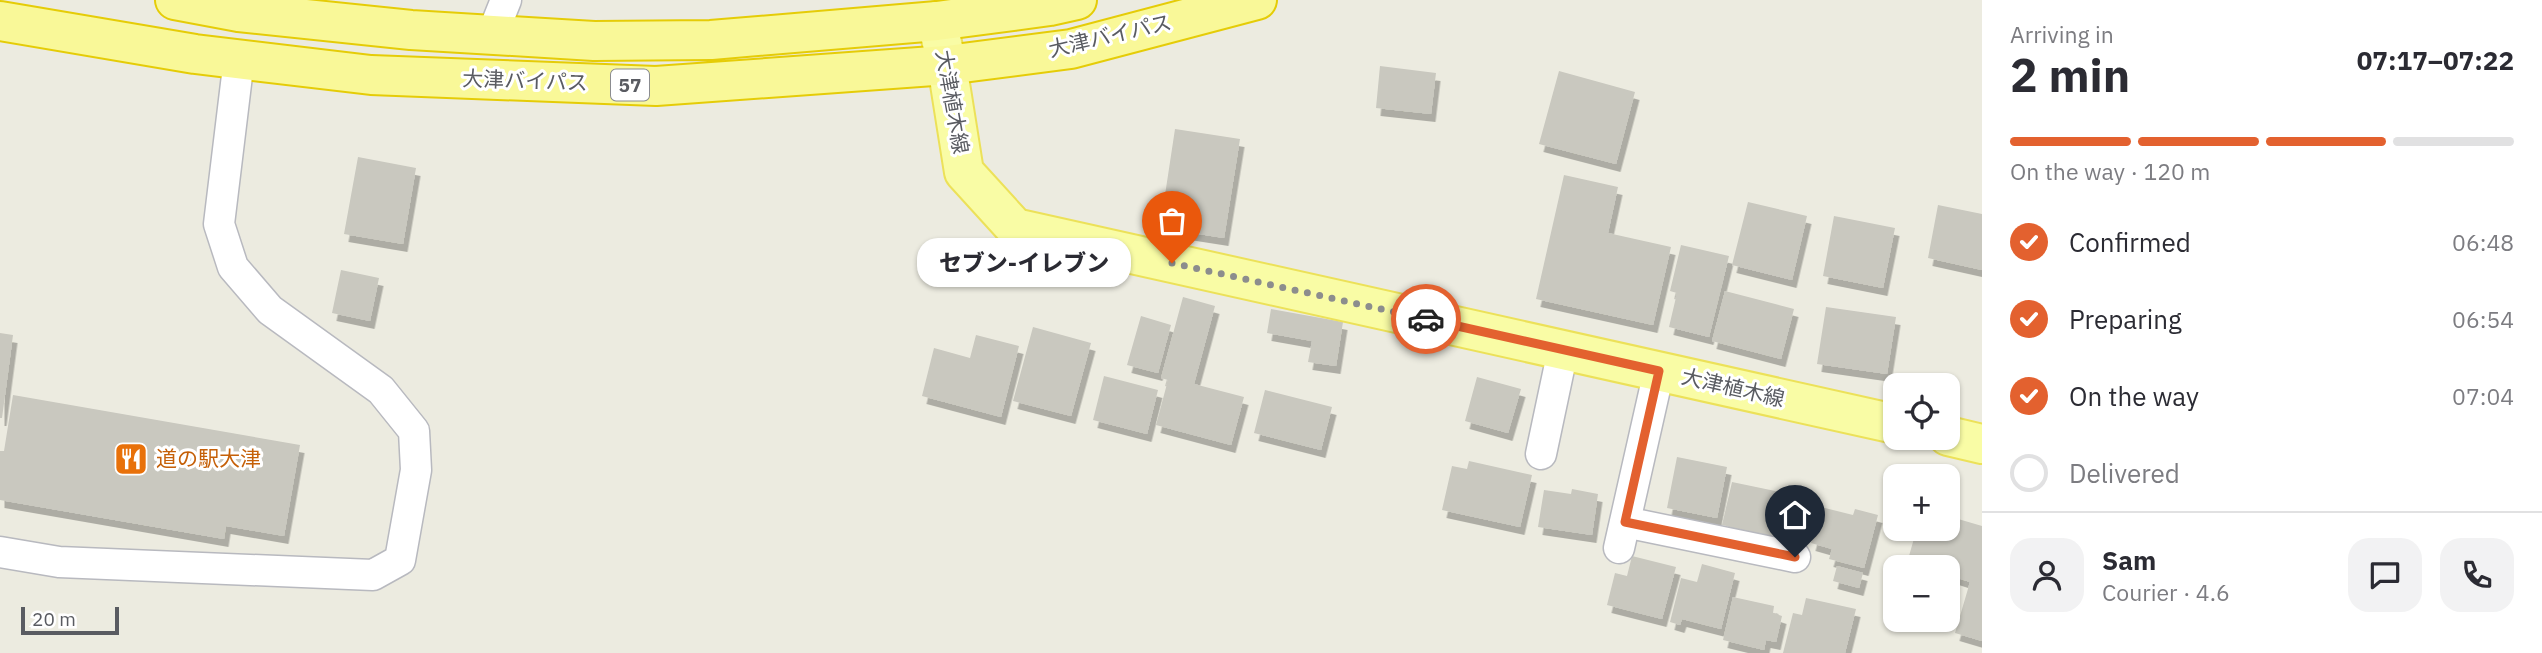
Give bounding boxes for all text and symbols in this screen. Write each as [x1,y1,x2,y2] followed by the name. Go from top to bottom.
[1045,7,1174,63] street label: 大津バイパス
[2010,19,2114,49] text: Arriving in
[2357,43,2514,77] text: 07:17–07:22
[2010,45,2130,105] text: 2 min
[930,48,976,156] street label: 大津植木線
[462,64,588,96] street label: 大津バイパス
[611,69,649,100] road number: 57
[2010,156,2210,186] text: On the way · 120 m
[1142,191,1202,263] pin
[1153,202,1191,240] icon: bag
[2010,223,2048,261] icon: check
[2069,225,2191,259] text: Confirmed
[2452,227,2514,257] text: 06:48
[916,238,1130,288] callout: セブン-イレブン
[939,247,1109,277] text: セブン-イレブン
[1391,284,1461,354] courier
[1407,300,1445,338] icon: car
[2010,300,2048,338] icon: check
[2069,302,2182,336] text: Preparing
[2452,304,2514,334] text: 06:54
[1679,362,1788,412] street label: 大津植木線
[1883,373,1960,632] map controls
[1883,373,1960,450] button: locate
[2010,377,2048,415] icon: check
[2069,379,2199,413] text: On the way
[2452,381,2514,411] text: 07:04
[112,440,150,478] restaurant icon: 道の駅大津
[156,444,261,472] place label: 道の駅大津
[2069,456,2180,490] text: Delivered
[1883,464,1960,541] button: +
[1765,485,1825,557] pin
[1776,496,1814,534] icon: home
[2010,538,2084,612] button: person
[2348,538,2422,612] button: chat
[2440,538,2514,612] button: phone
[2102,543,2156,577] text: Sam
[1883,555,1960,632] button: −
[2102,577,2230,607] text: Courier · 4.6
[21,604,119,636] scale bar
[32,607,76,631] text: 20 m

